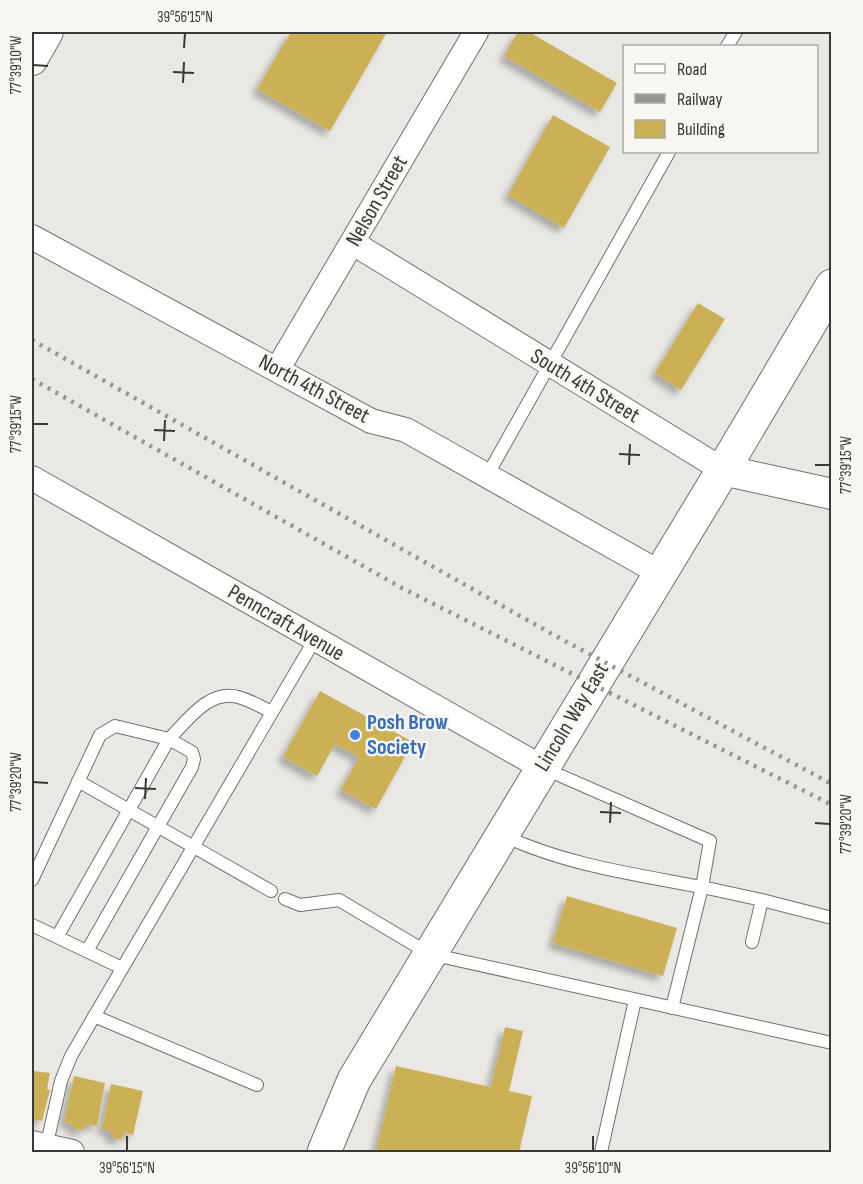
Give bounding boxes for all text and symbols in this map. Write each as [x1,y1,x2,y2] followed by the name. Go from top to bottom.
[157,8,213,27] text: 39°56'15"N
[7,36,26,94] text: 77°39'10"W
[623,45,818,153] legend
[677,59,707,80] text: Road
[677,89,722,110] text: Railway
[677,119,725,140] text: Building
[340,150,414,251] street label: Nelson Street
[525,343,645,429] street label: South 4th Street
[254,348,374,430] street label: North 4th Street
[7,395,26,453] text: 77°39'15"W
[837,436,856,494] text: 77°39'15"W
[223,579,349,667] street label: Penncraft Avenue
[529,657,615,776] street label: Lincoln Way East
[367,709,448,761] place label: Posh Brow Society
[348,728,362,742] marker: Posh Brow Society
[7,752,26,812] text: 77°39'20"W
[837,794,856,854] text: 77°39'20"W
[99,1159,155,1178] text: 39°56'15"N
[565,1159,621,1178] text: 39°56'10"N

